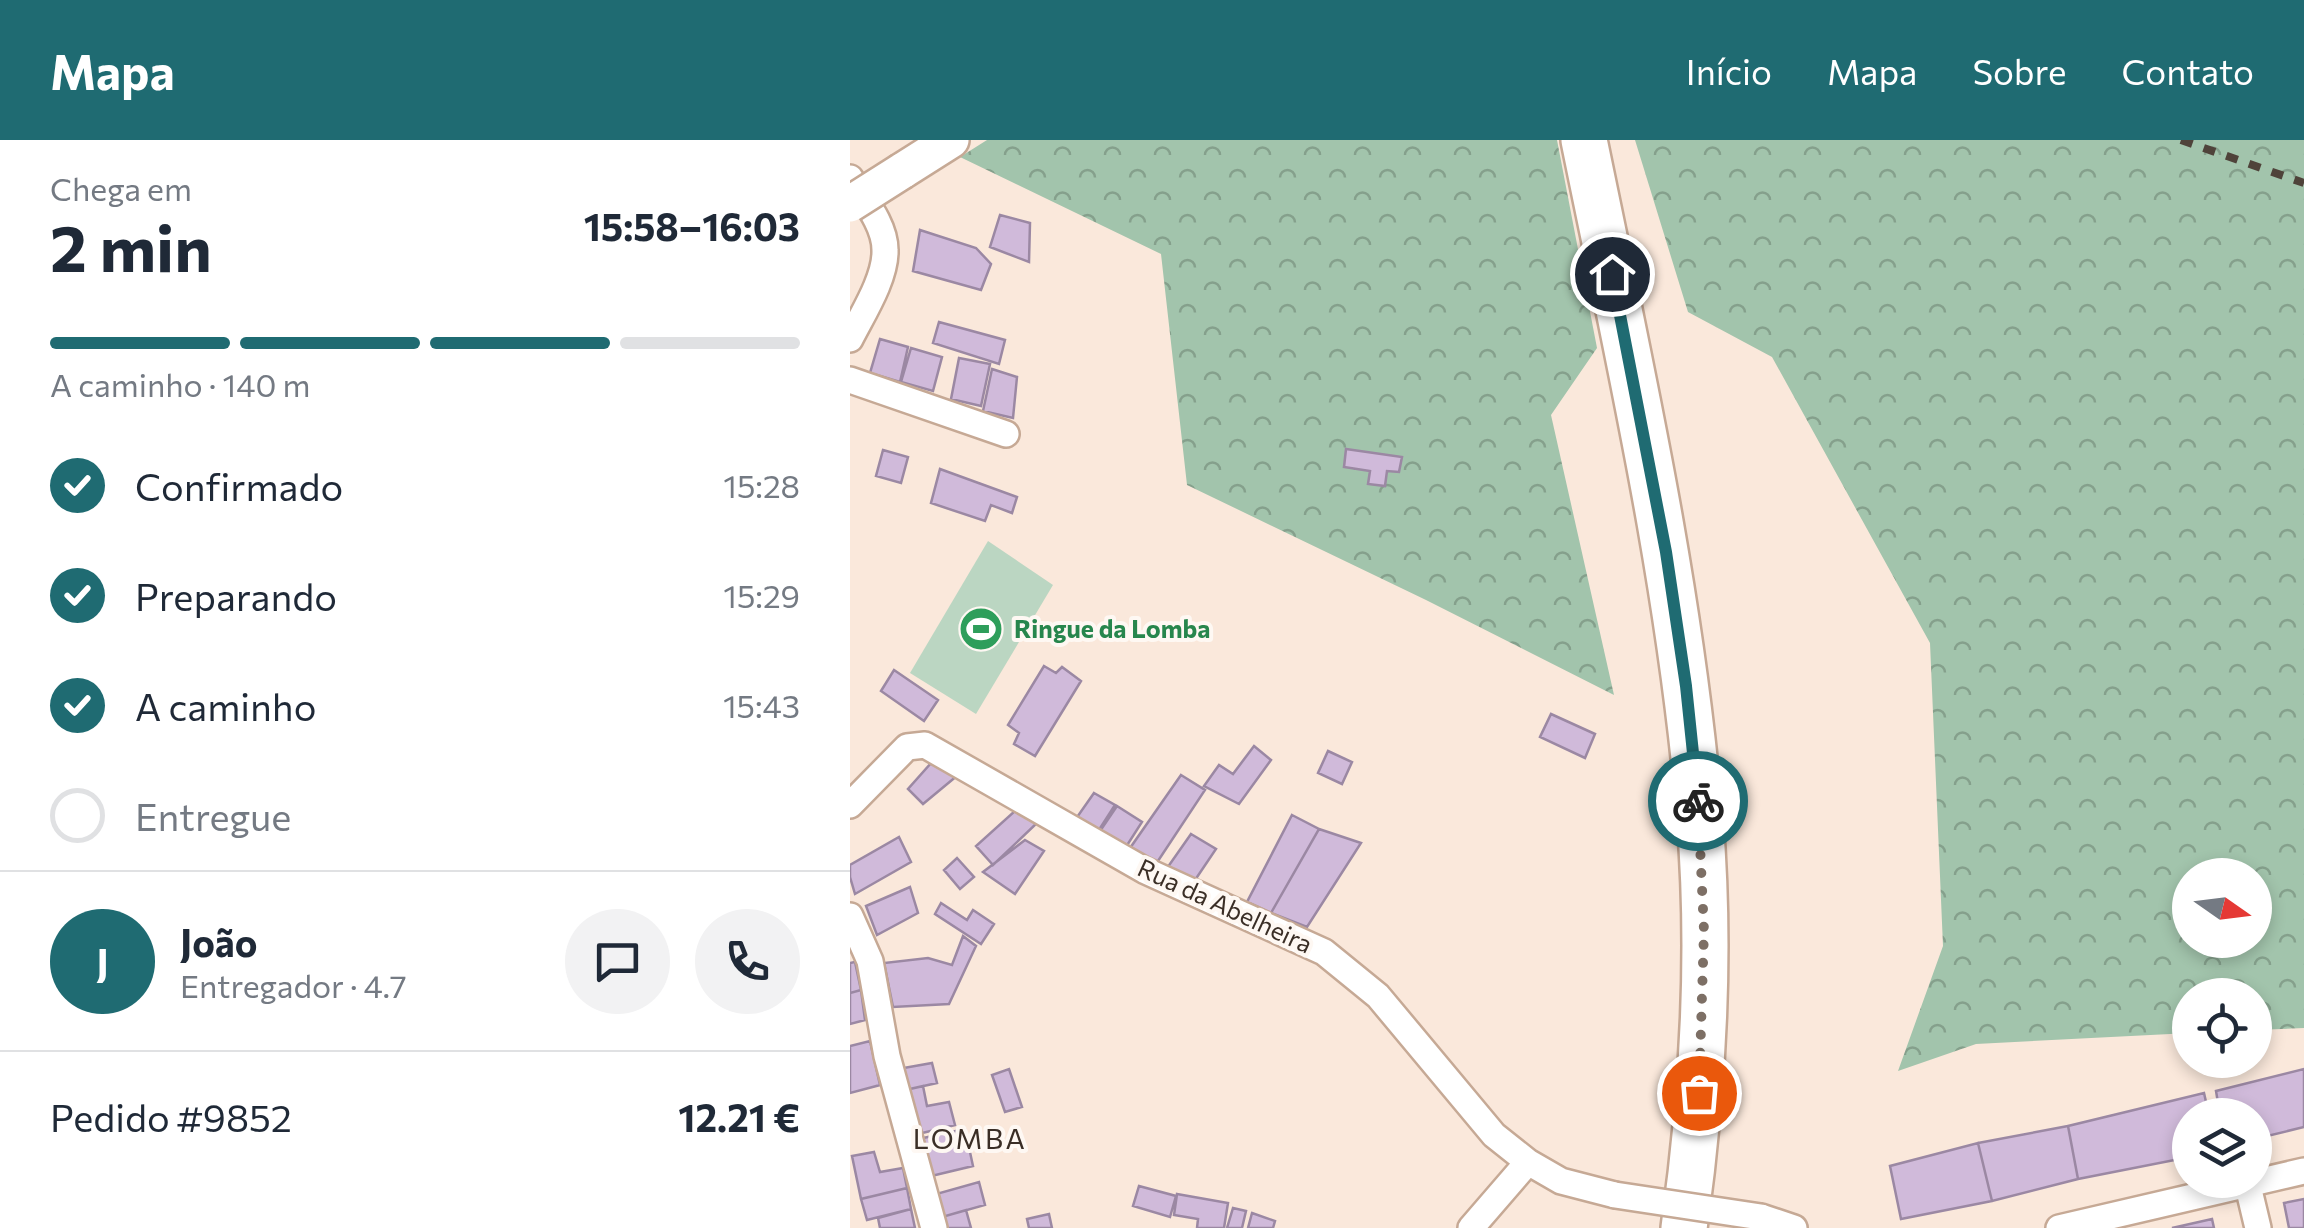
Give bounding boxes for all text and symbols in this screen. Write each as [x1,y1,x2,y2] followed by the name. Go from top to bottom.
[50,41,175,100] text: Mapa
[1686,49,1772,92] text: Início
[1827,49,1917,92] text: Mapa
[1972,49,2066,92] text: Sobre
[2121,49,2254,92] text: Contato
[50,168,192,208] text: Chega em
[584,202,800,249] text: 15:58–16:03
[50,206,212,285] text: 2 min
[1570,232,1655,317] pin
[1585,247,1640,302] icon: home
[50,364,310,404] text: A caminho · 140 m
[50,458,105,513] icon: check
[135,462,343,509] text: Confirmado
[723,465,800,505] text: 15:28
[50,568,105,623] icon: check
[135,572,337,619] text: Preparando
[723,575,800,615] text: 15:29
[958,606,1004,652] sports icon: Ringue da Lomba
[1014,613,1210,643] place label: Ringue da Lomba
[50,678,105,733] icon: check
[135,682,316,729] text: A caminho
[723,685,800,725] text: 15:43
[1648,751,1748,851] courier
[1671,774,1726,829] icon: bike
[135,792,291,839] text: Entregue
[1133,852,1317,959] street label: Rua da Abelheira
[2172,858,2272,958] north arrow
[2172,858,2272,1198] map controls
[565,909,670,1014] button: chat
[695,909,800,1014] button: phone
[180,918,257,965] text: João
[96,938,109,985] text: J
[180,965,407,1005] text: Entregador · 4.7
[2172,978,2272,1078] button: locate
[1657,1051,1742,1136] pin
[1672,1066,1727,1121] icon: bag
[50,1093,292,1140] text: Pedido #9852
[678,1093,800,1140] text: 12.21 €
[2172,1098,2272,1198] button: layers
[913,1121,1027,1155] district label: LOMBA

